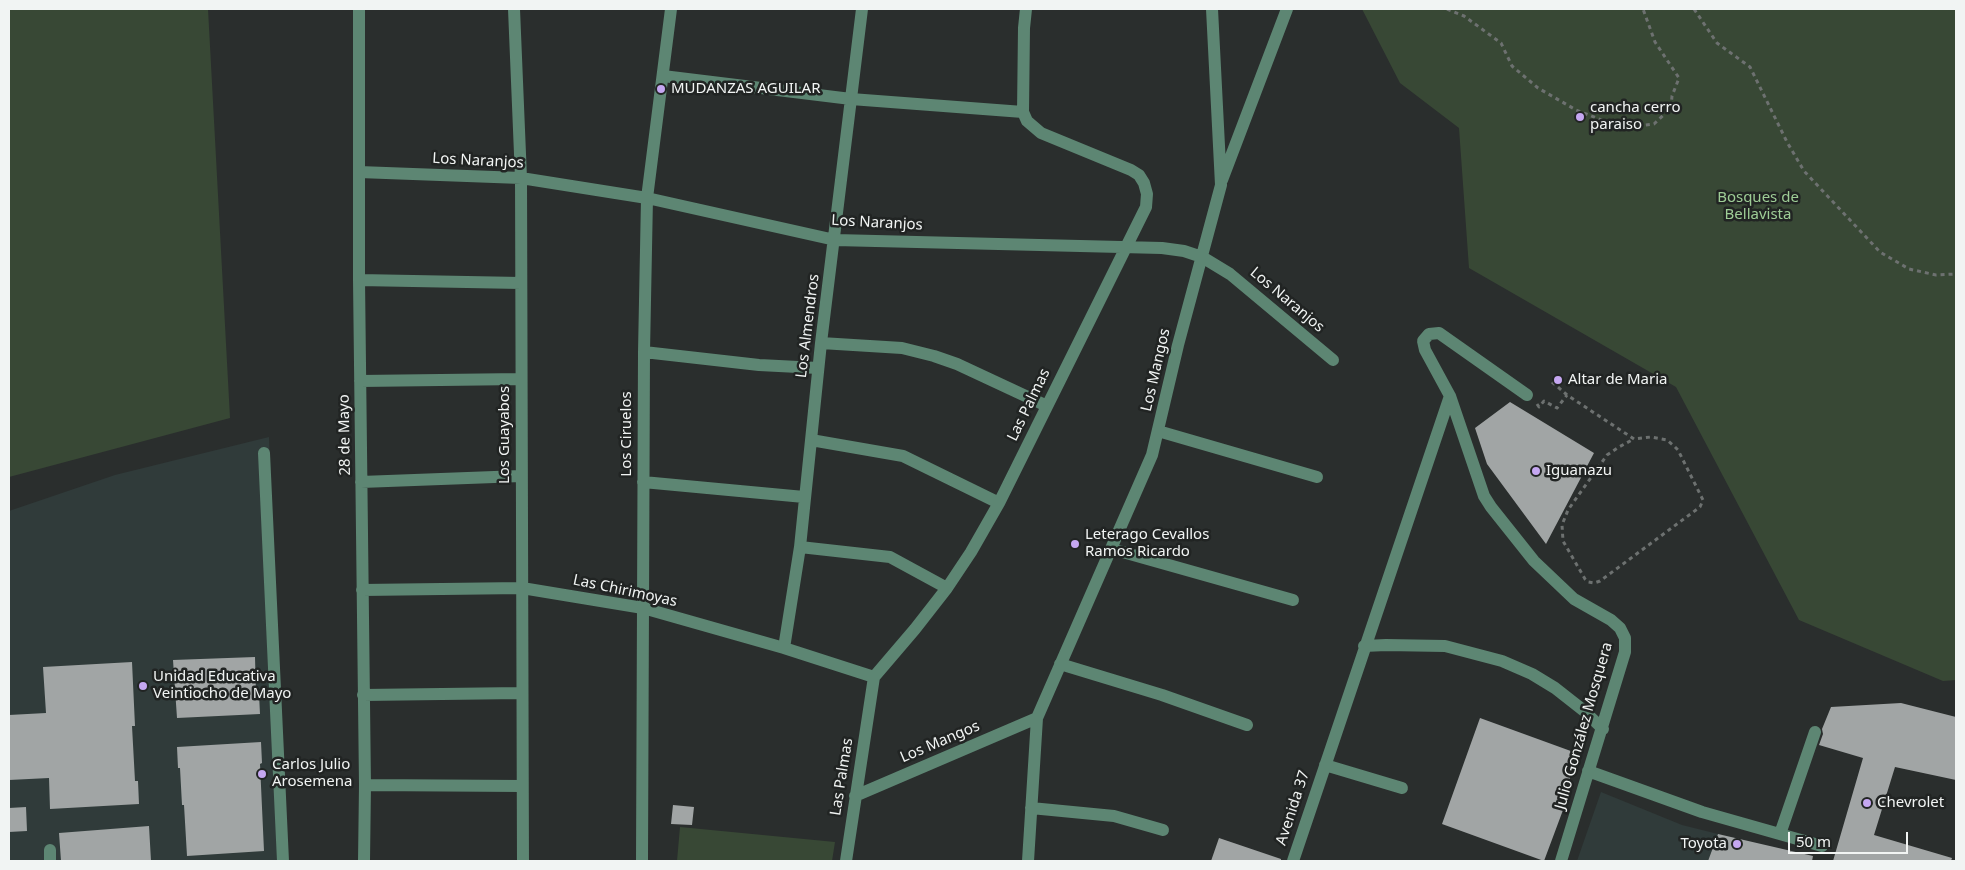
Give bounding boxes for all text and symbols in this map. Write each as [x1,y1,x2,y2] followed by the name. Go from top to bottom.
[671,80,821,98] place label: MUDANZAS AGUILAR
[655,83,667,95] marker: MUDANZAS AGUILAR
[1590,99,1680,134] place label: cancha cerro paraiso
[1574,111,1586,123] marker: cancha cerro paraiso
[432,150,524,172] street label: Los Naranjos
[1717,189,1799,224] park label: Bosques de Bellavista
[831,212,923,234] street label: Los Naranjos
[1246,264,1328,336] street label: Los Naranjos
[793,273,823,379] street label: Los Almendros
[1138,327,1174,413] street label: Los Mangos
[1004,366,1054,444] street label: Las Palmas
[1568,371,1667,389] place label: Altar de Maria
[1552,374,1564,386] marker: Altar de Maria
[496,386,514,484] street label: Los Guayabos
[618,391,636,477] street label: Los Ciruelos
[335,394,355,476] street label: 28 de Mayo
[1546,462,1612,480] place label: Iguanazu
[1530,465,1542,477] marker: Iguanazu
[1085,526,1209,561] place label: Leterago Cevallos Ramos Ricardo
[1069,538,1081,550] marker: Leterago Cevallos Ramos Ricardo
[571,571,679,611] street label: Las Chirimoyas
[1551,640,1617,812] street label: Julio González Mosquera
[153,668,291,703] place label: Unidad Educativa Veintiocho de Mayo
[137,680,149,692] marker: Unidad Educativa Veintiocho de Mayo
[897,717,983,767] street label: Los Mangos
[827,737,857,817] street label: Las Palmas
[272,756,352,791] place label: Carlos Julio Arosemena
[256,768,268,780] marker: Carlos Julio Arosemena
[1272,768,1314,848] street label: Avenida 37
[1877,794,1944,812] place label: Chevrolet
[1861,797,1873,809] marker: Chevrolet
[1790,822,1910,854] scale bar
[1796,831,1831,851] text: 50 m
[1680,835,1727,853] place label: Toyota
[1731,838,1743,850] marker: Toyota

